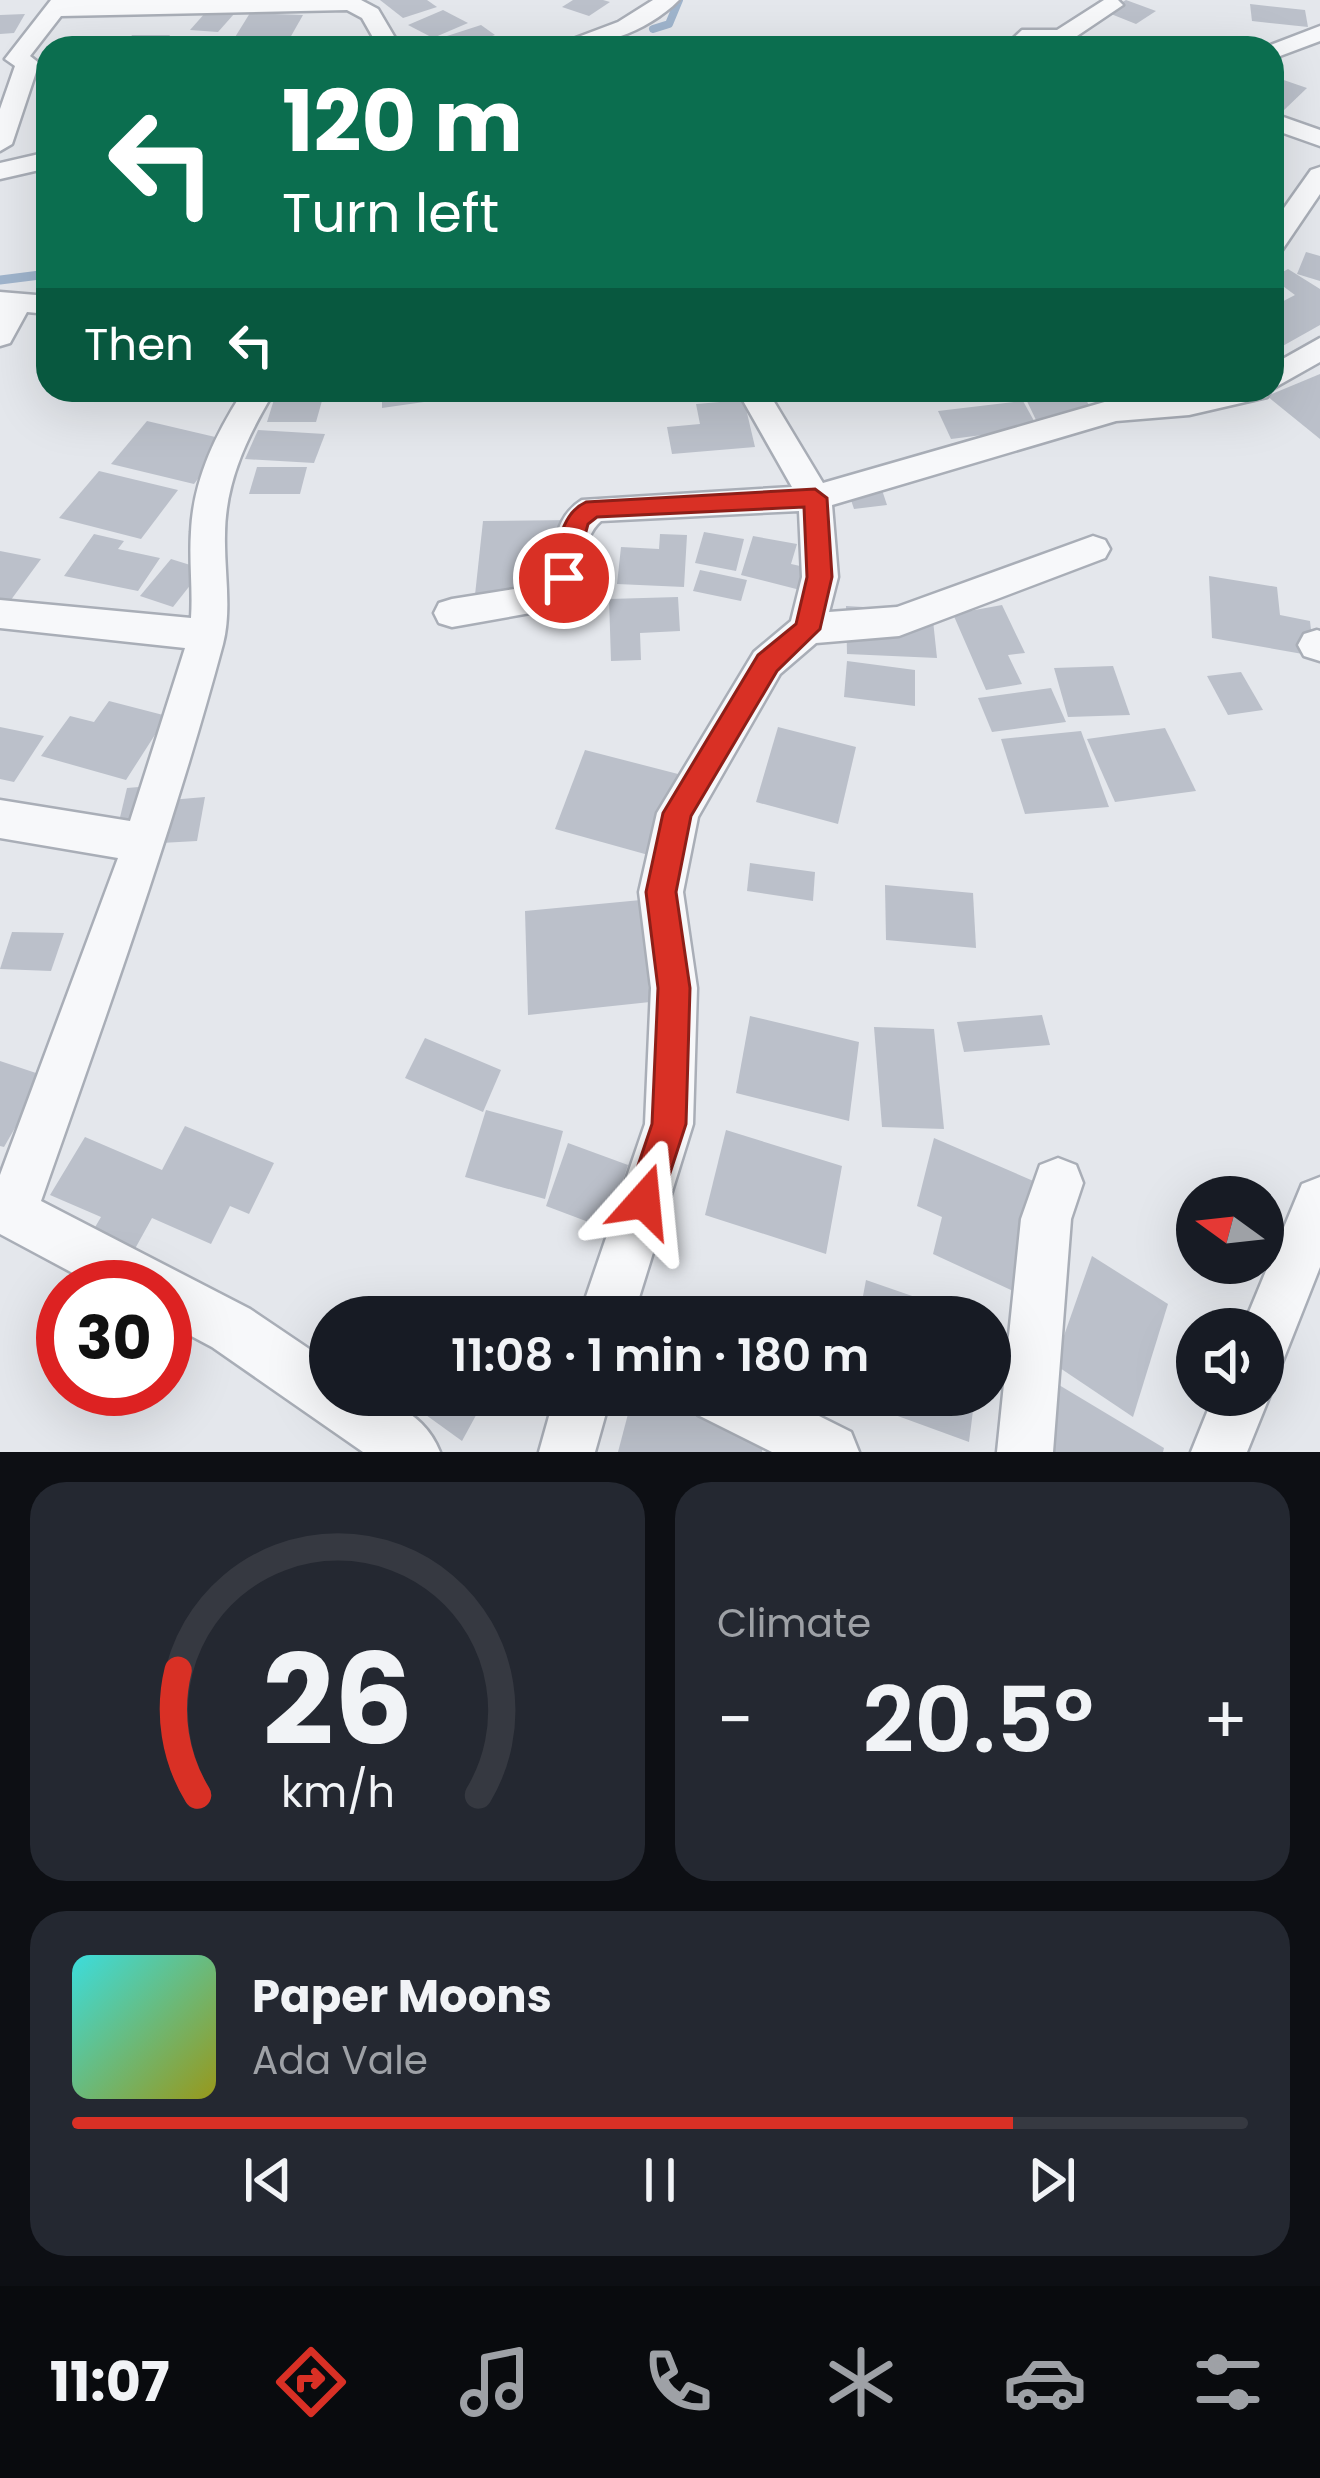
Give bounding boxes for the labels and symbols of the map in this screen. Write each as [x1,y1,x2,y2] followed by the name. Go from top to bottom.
[513,527,615,629] pin
[581,1138,707,1264] position arrow
[1176,1176,1284,1284] north arrow
[36,1260,192,1416] speed limit sign: 30

